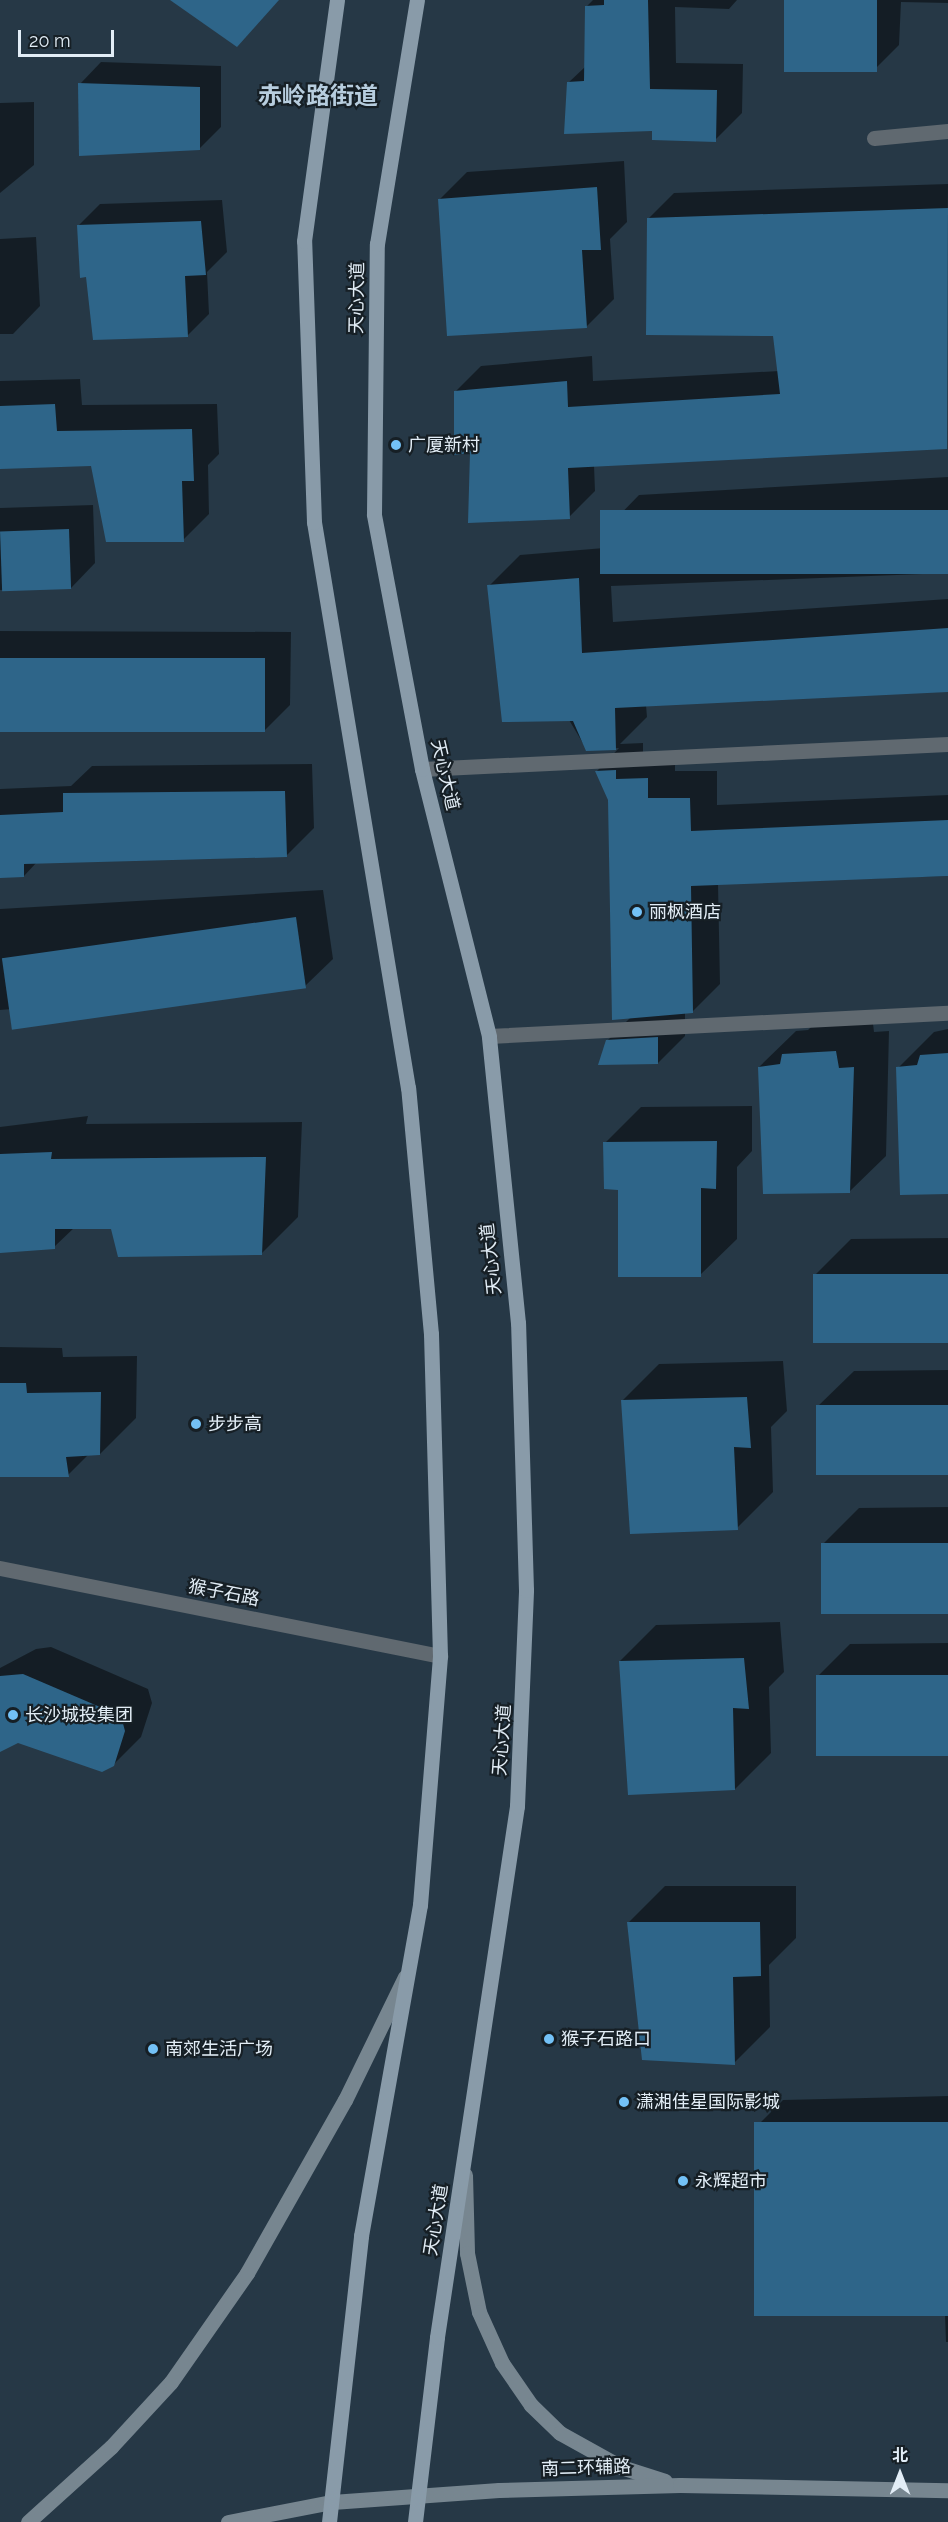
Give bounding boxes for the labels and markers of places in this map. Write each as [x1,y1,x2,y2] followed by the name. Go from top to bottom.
[408,434,480,456] place label: 广厦新村
[389,438,403,452] marker: 广厦新村
[649,901,721,923] place label: 丽枫酒店
[630,905,644,919] marker: 丽枫酒店
[208,1413,262,1435] place label: 步步高
[189,1417,203,1431] marker: 步步高
[25,1704,133,1726] place label: 长沙城投集团
[6,1708,20,1722] marker: 长沙城投集团
[561,2028,651,2050] place label: 猴子石路口
[542,2032,556,2046] marker: 猴子石路口
[165,2038,273,2060] place label: 南郊生活广场
[146,2042,160,2056] marker: 南郊生活广场
[636,2091,780,2113] place label: 潇湘佳星国际影城
[617,2095,631,2109] marker: 潇湘佳星国际影城
[695,2170,767,2192] place label: 永辉超市
[676,2174,690,2188] marker: 永辉超市

